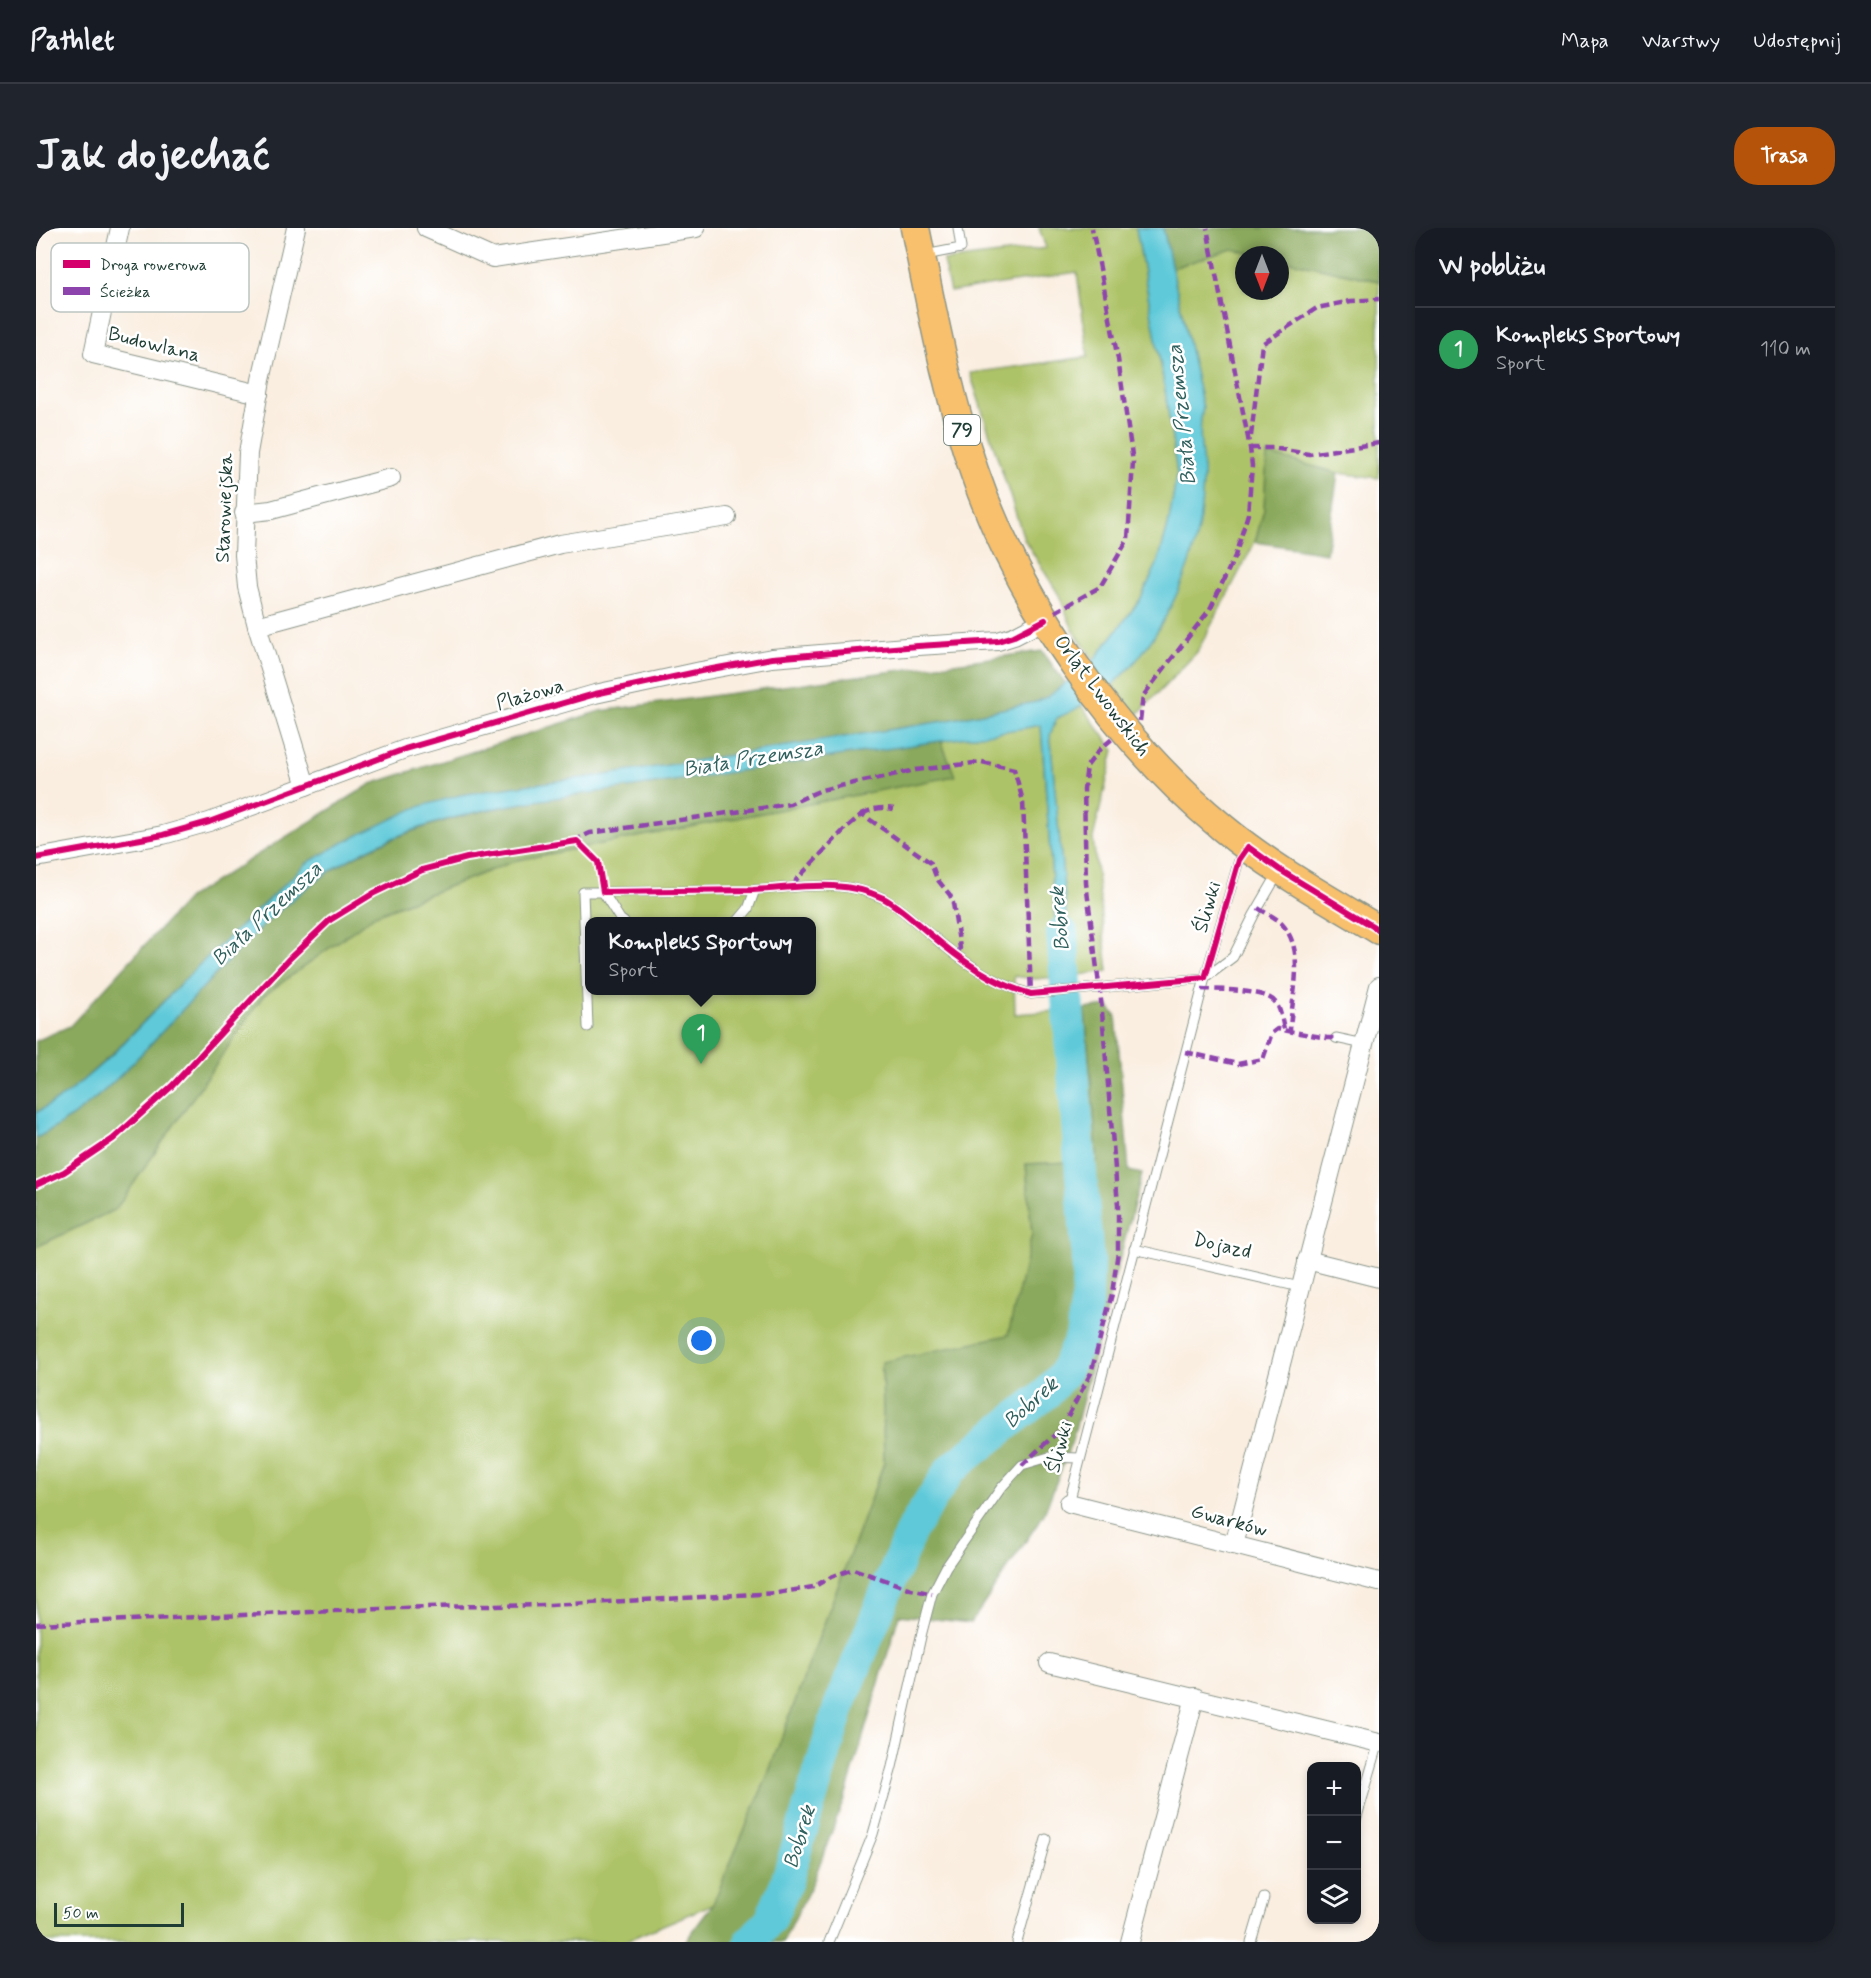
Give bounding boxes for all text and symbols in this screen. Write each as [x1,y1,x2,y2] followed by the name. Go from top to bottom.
[30,23,114,60] text: Pathlet
[1561,27,1609,55] text: Mapa
[1642,27,1720,55] text: Warstwy
[1753,27,1841,55] text: Udostępnij
[1734,127,1835,185] button: Trasa
[36,129,270,184] text: Jak dojechać
[51,243,249,312] legend
[1235,246,1289,300] north arrow
[1439,250,1545,284] text: W pobliżu
[100,255,207,276] text: Droga rowerowa
[100,282,151,303] text: Ścieżka
[105,321,203,369] street label: Budowlana
[1496,322,1680,350] text: Kompleks Sportowy
[1454,336,1463,363] text: 1
[1760,336,1811,363] text: 110 m
[1161,343,1203,487] water label: Biała Przemsza
[1496,350,1545,377] text: Sport
[944,415,980,445] road number: 79
[210,452,240,563] street label: Starowiejska
[1047,630,1157,762] street label: Orląt Lwowskich
[493,672,567,718] street label: Plażowa
[681,734,825,784] water label: Biała Przemsza
[206,856,328,972] water label: Biała Przemsza
[1188,878,1228,936] street label: Śliwki
[1043,884,1077,952] water label: Bobrek
[585,917,816,995] popup
[608,929,793,957] text: Kompleks Sportowy
[608,957,658,984] text: Sport
[682,1014,720,1064] pin: 1
[1190,1226,1254,1266] street label: Dojazd
[687,1326,716,1355] your location
[998,1370,1065,1435] water label: Bobrek
[1040,1418,1080,1476] street label: Śliwki
[1188,1498,1270,1544] street label: Gwarków
[1307,1762,1361,1924] map controls
[1307,1762,1361,1816] button: +
[777,1801,823,1872] water label: Bobrek
[1307,1816,1361,1870] button: −
[1307,1870,1361,1924] button: layers
[54,1900,184,1928] scale bar
[63,1903,99,1924] text: 50 m

